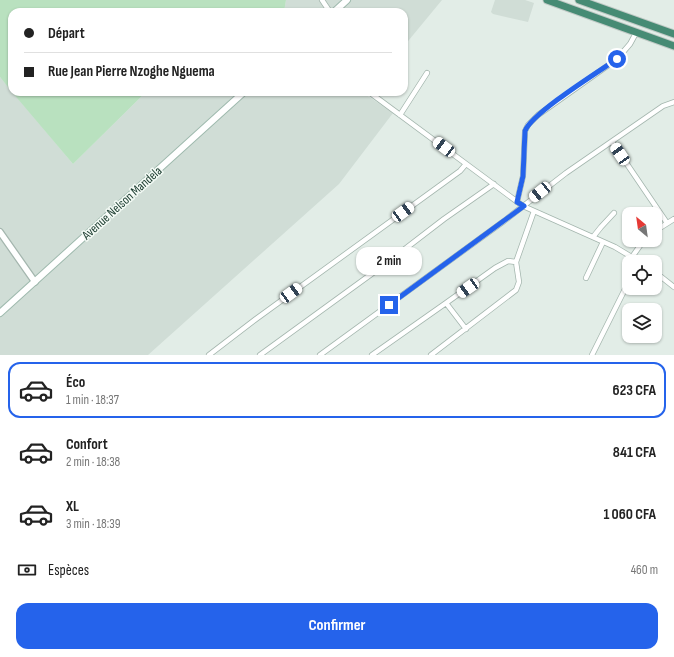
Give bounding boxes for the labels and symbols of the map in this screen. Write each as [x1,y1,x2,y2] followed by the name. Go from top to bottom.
[608,50,626,68] route start
[431,135,457,159] car
[608,141,632,167] car
[78,163,165,244] street label: Avenue Nelson Mandela
[527,180,553,204] car
[390,200,416,224] car
[622,207,662,247] north arrow
[356,247,422,275] callout: 2 min
[455,276,481,300] car
[278,281,304,305] car
[380,296,398,314] route end

